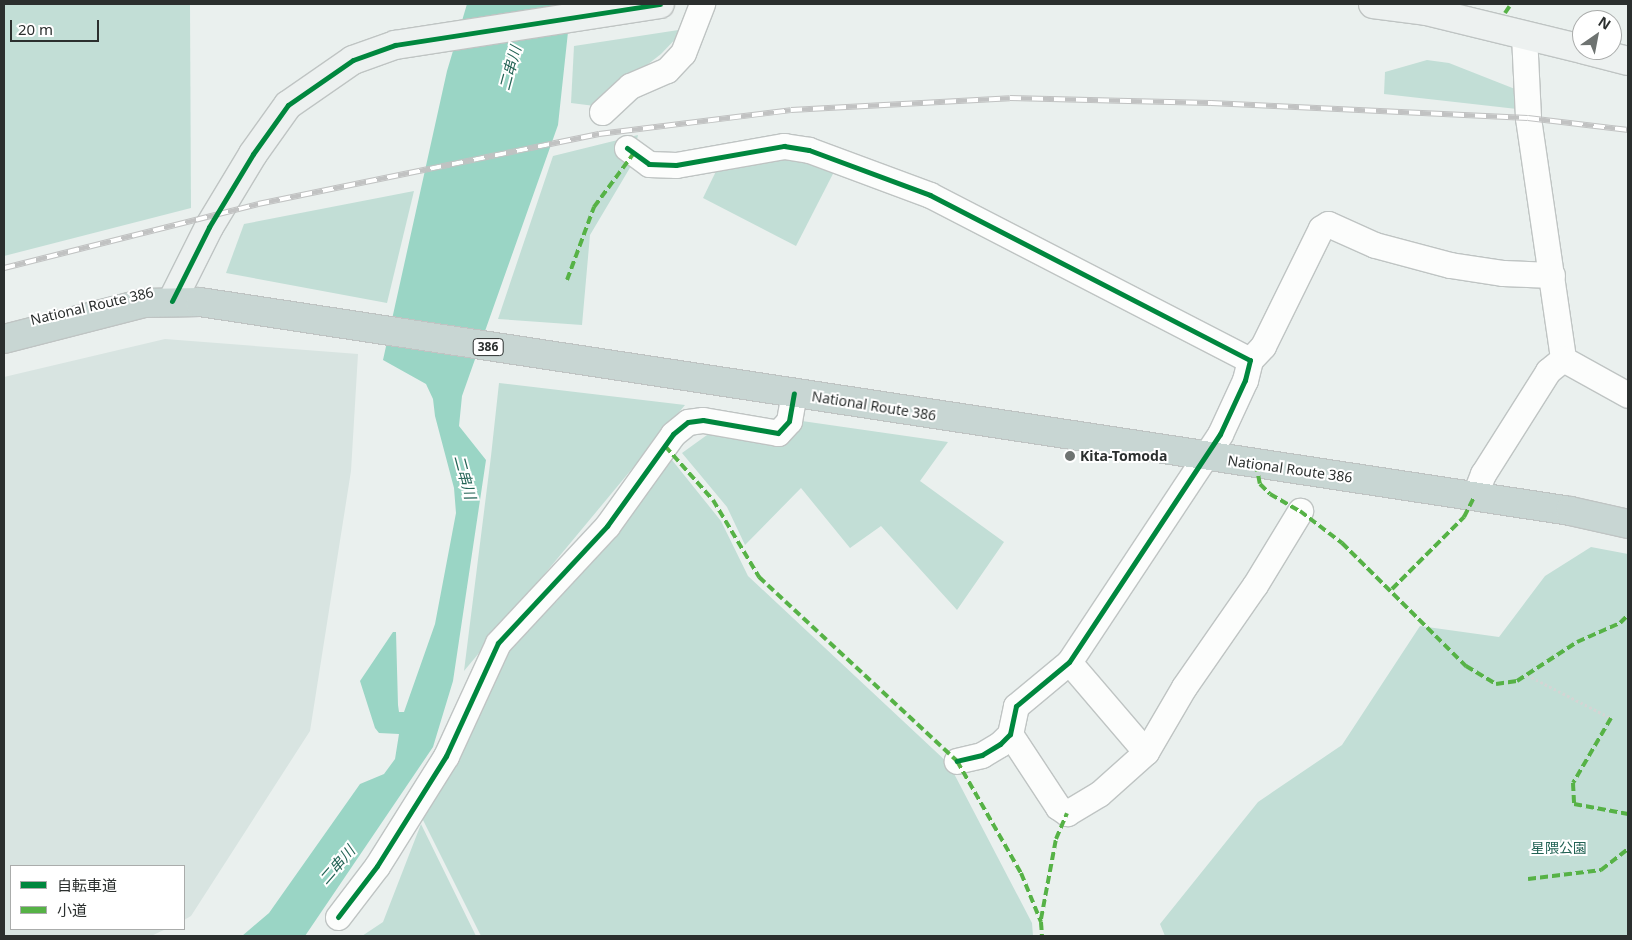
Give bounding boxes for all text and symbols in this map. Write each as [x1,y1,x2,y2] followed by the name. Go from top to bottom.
[12,10,101,42] scale bar
[1572,10,1622,60] north arrow
[1595,12,1615,34] text: N
[18,19,53,39] text: 20 m
[495,44,525,92] water label: 二串川
[29,284,155,328] street label: National Route 386
[472,338,504,357] road number: 386
[811,388,937,424] street label: National Route 386
[1080,448,1167,464] place label: Kita-Tomoda
[1064,450,1076,462] marker: Kita-Tomoda
[1227,452,1353,486] street label: National Route 386
[450,453,480,501] water label: 二串川
[1531,840,1587,856] park label: 星隈公園
[315,842,359,888] water label: 二串川
[10,865,185,930] legend
[57,875,117,895] text: 自転車道
[57,900,87,920] text: 小道

